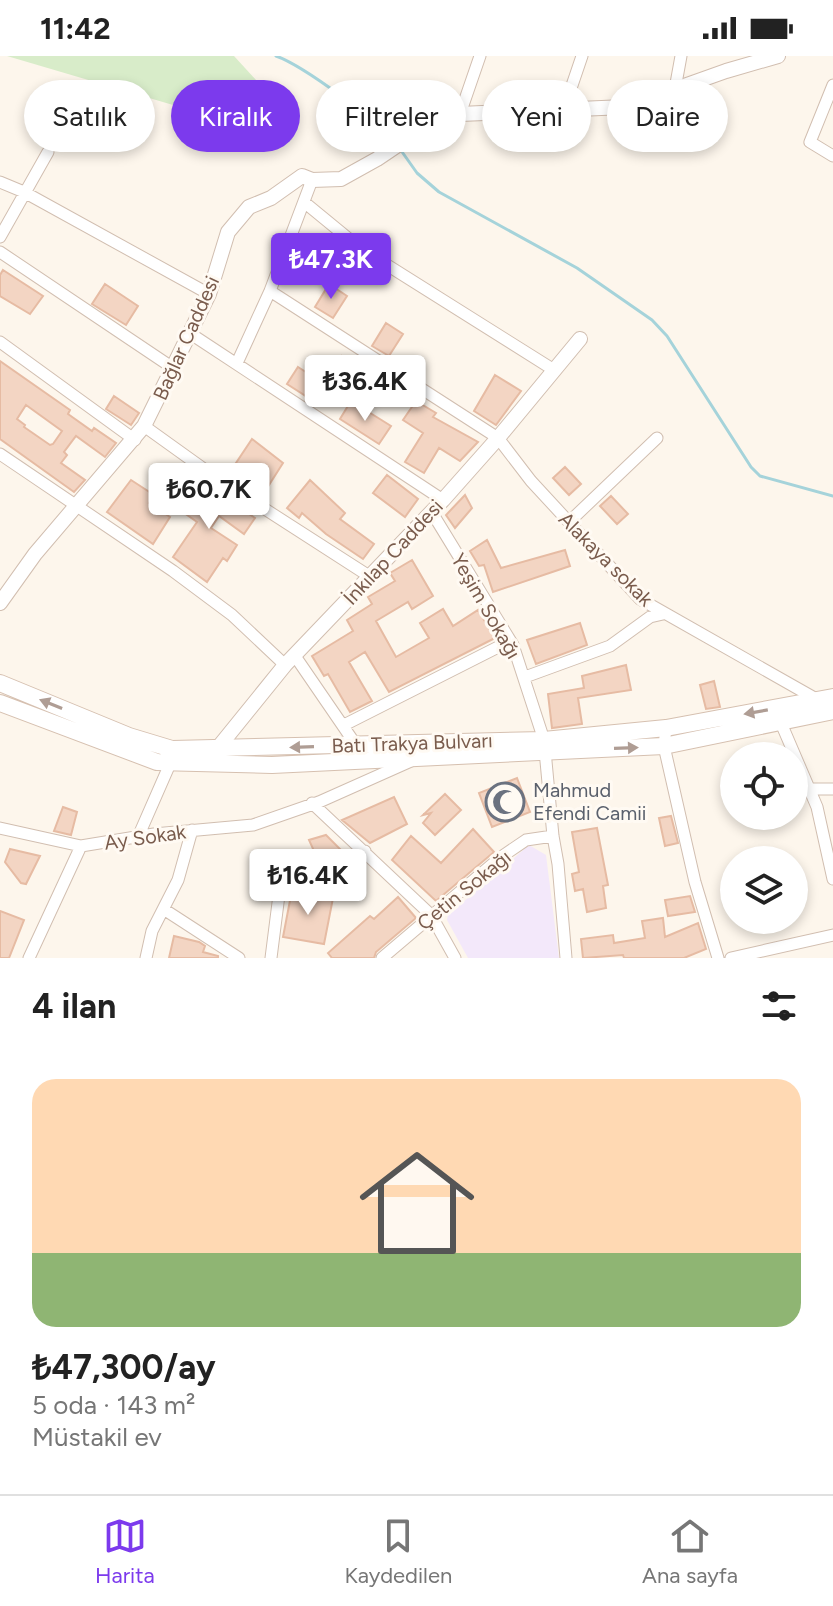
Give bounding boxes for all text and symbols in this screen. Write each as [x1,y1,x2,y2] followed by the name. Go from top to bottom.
[40,10,111,47] text: 11:42
[24,80,155,152] chip: Satılık
[171,80,300,152] chip: Kiralık
[316,80,466,152] chip: Filtreler
[482,80,591,152] chip: Yeni
[607,80,728,152] chip: Daire
[266,233,396,301] pin: ₺47.3K
[289,243,373,275] text: ₺47.3K
[148,272,224,404] street label: Bağlar Caddesi
[300,355,430,423] pin: ₺36.4K
[323,365,407,397] text: ₺36.4K
[144,463,274,531] pin: ₺60.7K
[166,473,252,505] text: ₺60.7K
[338,494,448,610] street label: İnkılap Caddesi
[554,507,658,611] street label: Alakaya sokak
[446,549,526,663] street label: Yeşim Sokağı
[39,697,63,710] one-way arrow
[744,706,769,718] one-way arrow
[331,728,493,758] street label: Batı Trakya Bulvarı
[289,740,314,753] one-way arrow
[614,741,639,754] one-way arrow
[720,742,808,934] map controls
[720,742,808,830] button: locate
[533,778,646,825] place label: Mahmud Efendi Camii
[484,781,526,823] mosque icon: Mahmud Efendi Camii
[103,819,188,855] street label: Ay Sokak
[412,845,516,935] street label: Çetin Sokağı
[720,846,808,934] button: layers
[243,849,373,917] pin: ₺16.4K
[267,859,349,891] text: ₺16.4K
[757,984,801,1028] icon: filters
[32,986,116,1027] text: 4 ilan
[345,1131,489,1275] icon: home
[32,1347,216,1388] text: ₺47,300/ay
[32,1389,195,1421] text: 5 oda · 143 m²
[32,1421,162,1453] text: Müstakil ev
[95,1514,155,1589] tab: Harita
[345,1514,452,1589] tab: Kaydedilen
[642,1514,738,1589] tab: Ana sayfa

